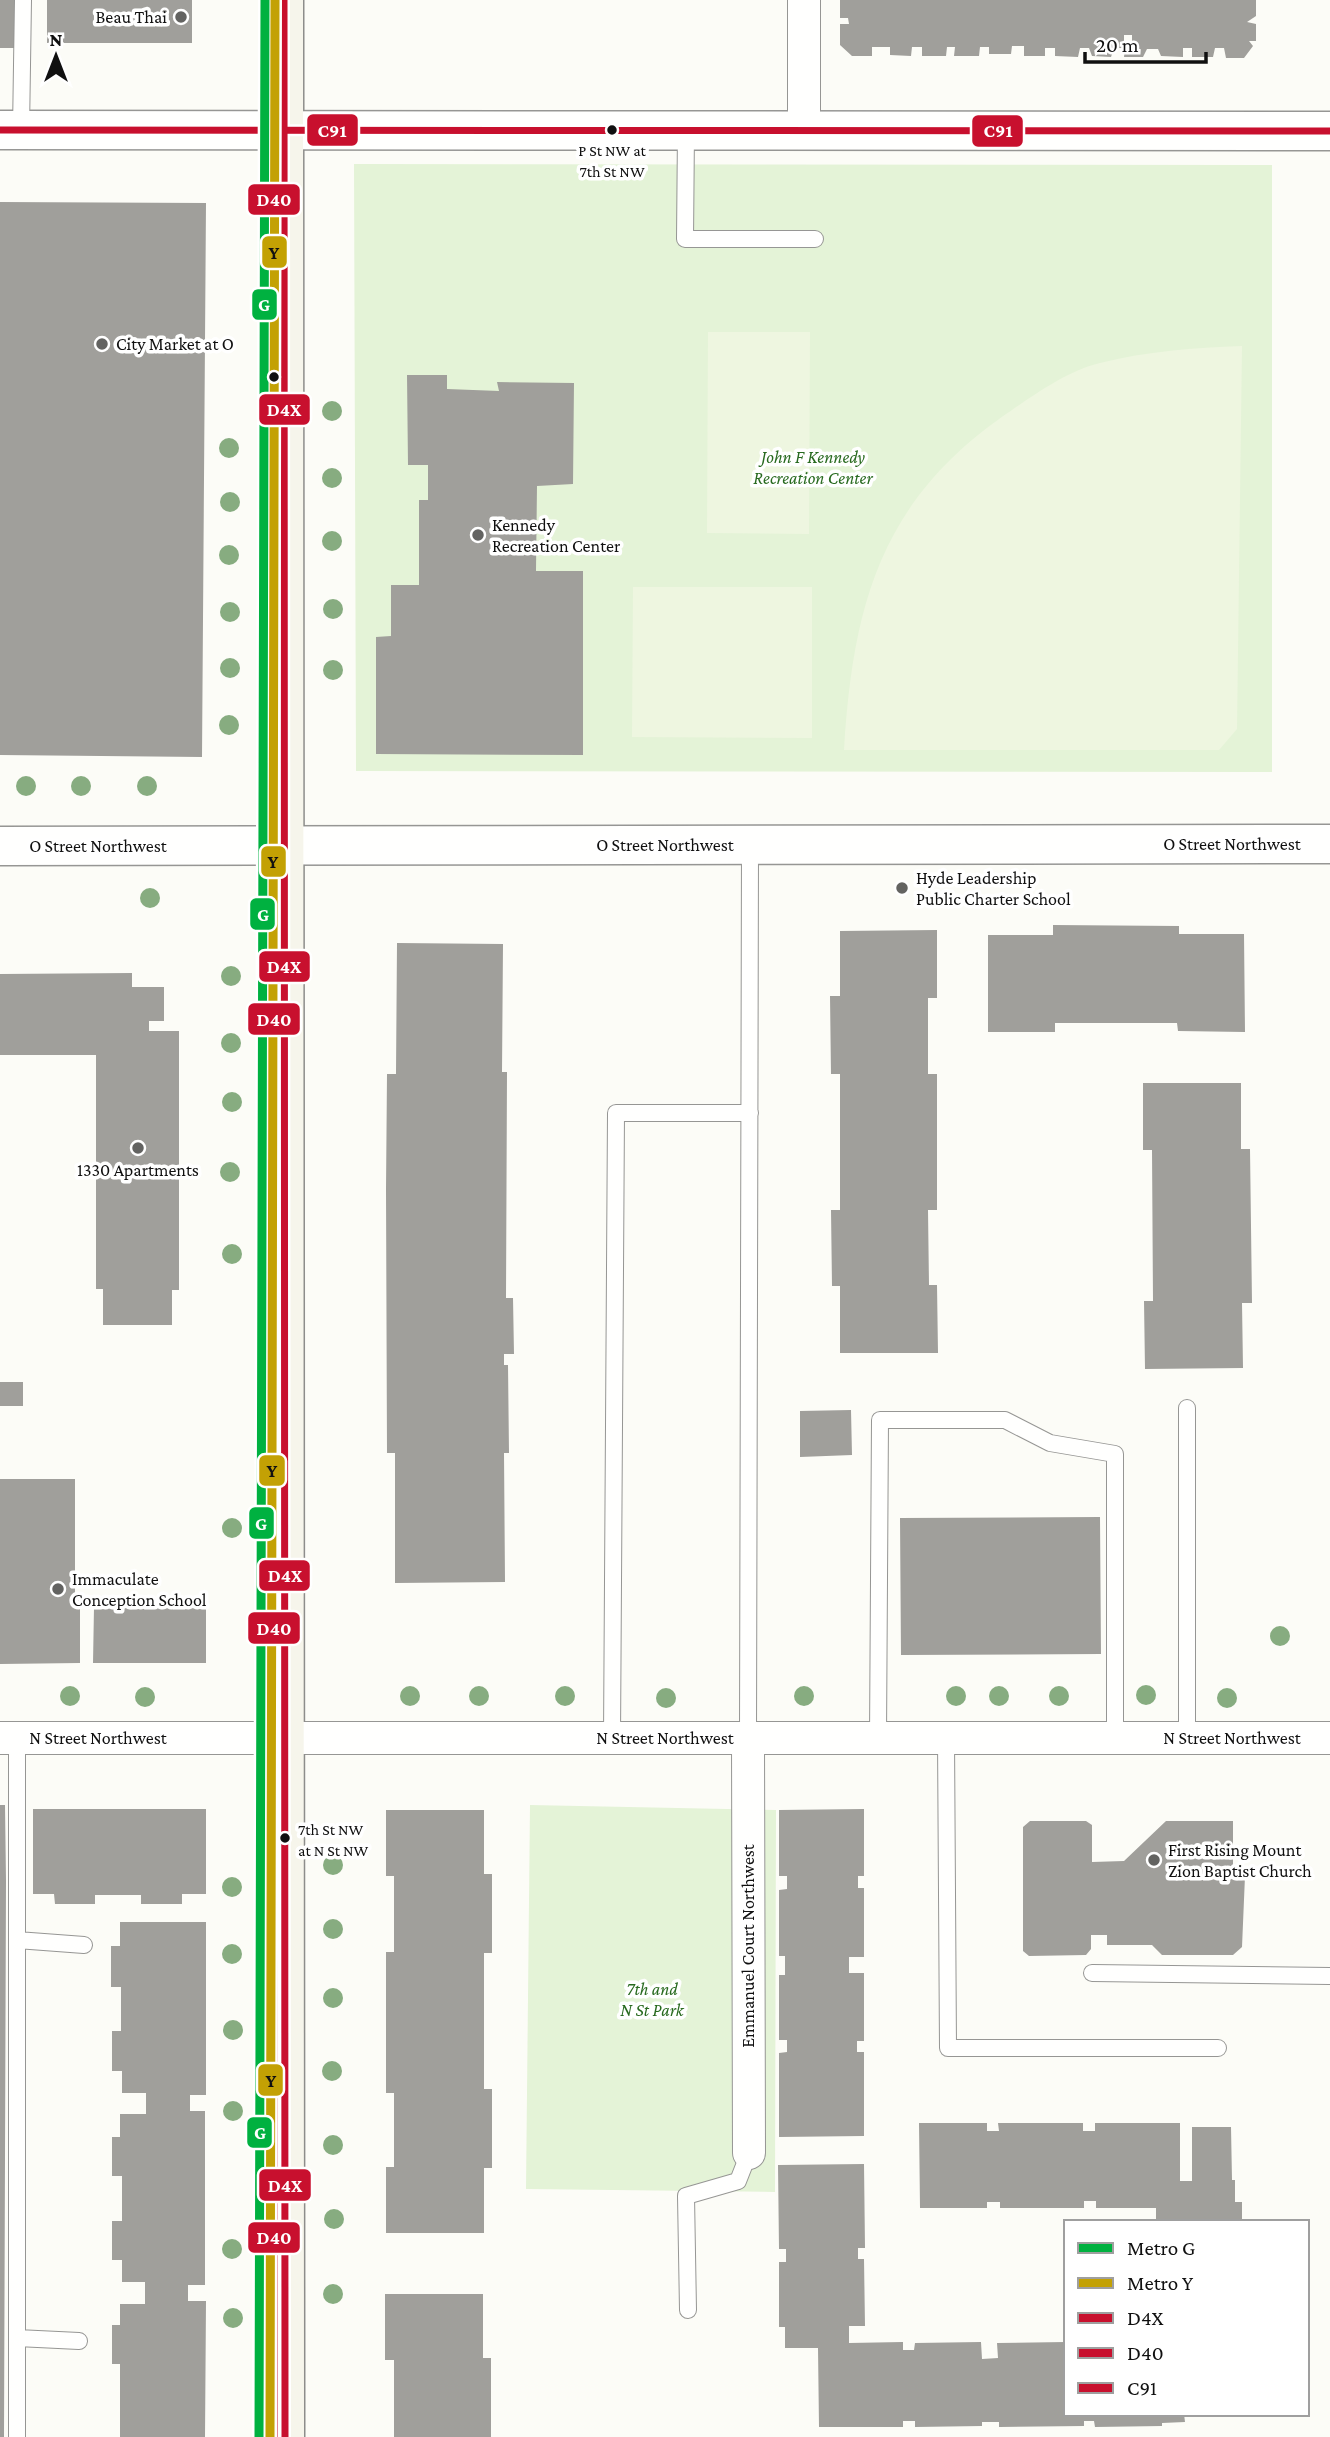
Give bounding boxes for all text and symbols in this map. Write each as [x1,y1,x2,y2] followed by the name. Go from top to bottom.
[95,7,167,27] place label: Beau Thai
[173,9,189,25] marker: Beau Thai
[21,21,91,91] north arrow
[1085,21,1206,65] scale bar
[50,29,63,50] text: N
[1096,33,1139,57] text: 20 m
[306,113,359,147] line badge: C91
[971,114,1024,148] line badge: C91
[317,120,347,141] text: C91
[983,120,1013,141] text: C91
[605,123,619,137] marker: P St NW at 7th St NW
[578,142,647,180] place label: P St NW at 7th St NW
[247,183,301,216] line badge: D40
[257,189,291,210] text: D40
[261,235,288,269] line badge: Y
[269,242,280,263] text: Y
[251,288,278,321] line badge: G
[258,294,270,315] text: G
[116,334,234,354] place label: City Market at O
[94,336,110,352] marker: City Market at O
[267,370,281,384] unlabelled marker
[258,393,311,426] line badge: D4X
[267,399,302,420] text: D4X
[753,447,873,488] park label: John F Kennedy Recreation Center
[492,515,621,556] place label: Kennedy Recreation Center
[470,527,486,543] marker: Kennedy Recreation Center
[1163,834,1302,854] street label: O Street Northwest
[596,835,735,855] street label: O Street Northwest
[29,836,168,856] street label: O Street Northwest
[260,845,287,878] line badge: Y
[268,851,279,872] text: Y
[916,868,1071,909] place label: Hyde Leadership Public Charter School
[894,880,910,896] marker: Hyde Leadership Public Charter School
[249,897,276,931] line badge: G
[257,904,269,925] text: G
[258,950,311,983] line badge: D4X
[267,956,302,977] text: D4X
[247,1002,301,1036] line badge: D40
[257,1009,291,1030] text: D40
[130,1140,146,1156] marker: 1330 Apartments
[77,1160,199,1180] place label: 1330 Apartments
[258,1454,286,1487] line badge: Y
[267,1460,278,1481] text: Y
[248,1506,275,1540] line badge: G
[255,1513,267,1534] text: G
[258,1559,311,1592] line badge: D4X
[268,1565,303,1586] text: D4X
[72,1569,207,1610] place label: Immaculate Conception School
[50,1581,66,1597] marker: Immaculate Conception School
[247,1611,301,1645] line badge: D40
[257,1618,291,1639] text: D40
[29,1728,168,1748] street label: N Street Northwest
[596,1728,735,1748] street label: N Street Northwest
[1163,1728,1302,1748] street label: N Street Northwest
[298,1821,369,1859] place label: 7th St NW at N St NW
[278,1831,292,1845] marker: 7th St NW at N St NW
[1168,1840,1312,1881] place label: First Rising Mount Zion Baptist Church
[738,1843,758,2048] street label: Emmanuel Court Northwest
[1146,1852,1162,1868] marker: First Rising Mount Zion Baptist Church
[620,1979,685,2020] park label: 7th and N St Park
[257,2063,284,2097] line badge: Y
[266,2070,277,2091] text: Y
[246,2116,273,2149] line badge: G
[254,2122,266,2143] text: G
[258,2168,312,2202] line badge: D4X
[268,2175,303,2196] text: D4X
[1064,2220,1309,2416] legend
[247,2221,301,2254] line badge: D40
[257,2227,291,2248] text: D40
[1127,2236,1195,2260] text: Metro G
[1127,2271,1194,2295] text: Metro Y
[1127,2306,1164,2330] text: D4X
[1127,2341,1164,2365] text: D40
[1127,2376,1157,2400] text: C91

